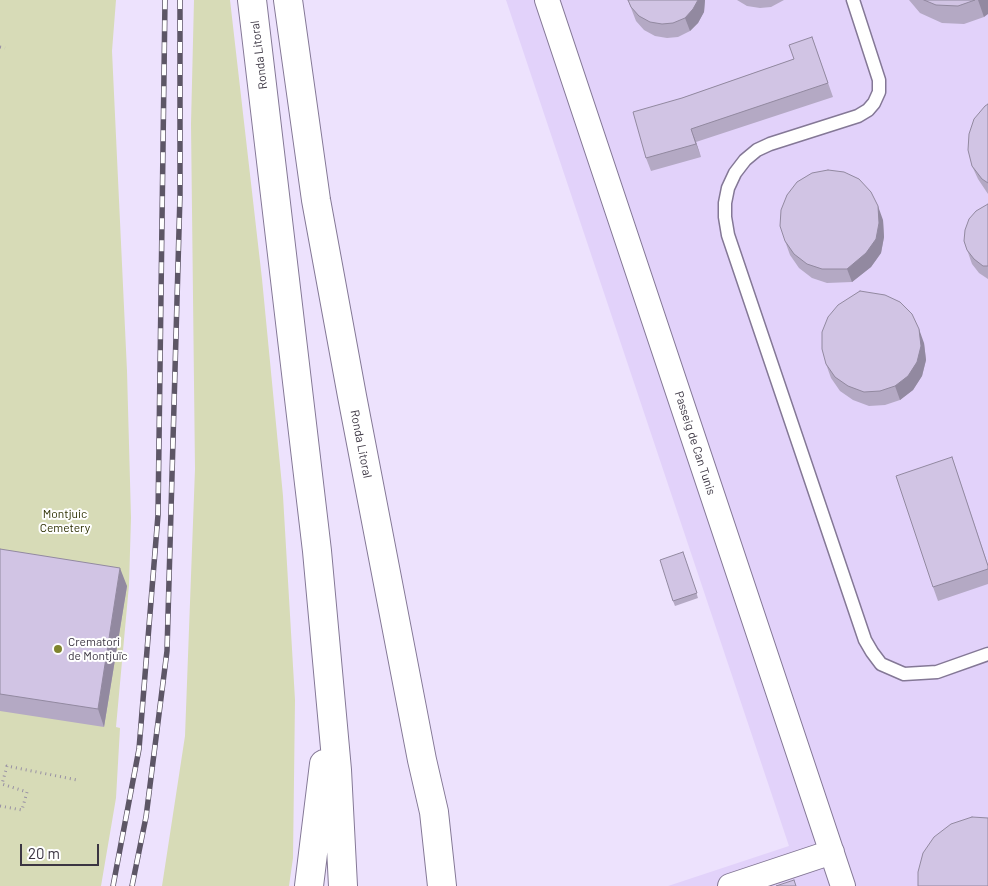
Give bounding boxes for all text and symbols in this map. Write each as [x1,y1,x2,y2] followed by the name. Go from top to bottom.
[248,20,270,90] street label: Ronda Litoral
[671,389,719,497] street label: Passeig de Can Tunis
[347,409,375,479] street label: Ronda Litoral
[40,507,90,535] park label: Montjuic Cemetery
[68,635,127,663] place label: Crematori de Montjuïc
[52,643,64,655] marker: Crematori de Montjuïc
[22,834,101,866] scale bar
[28,844,60,862] text: 20 m

